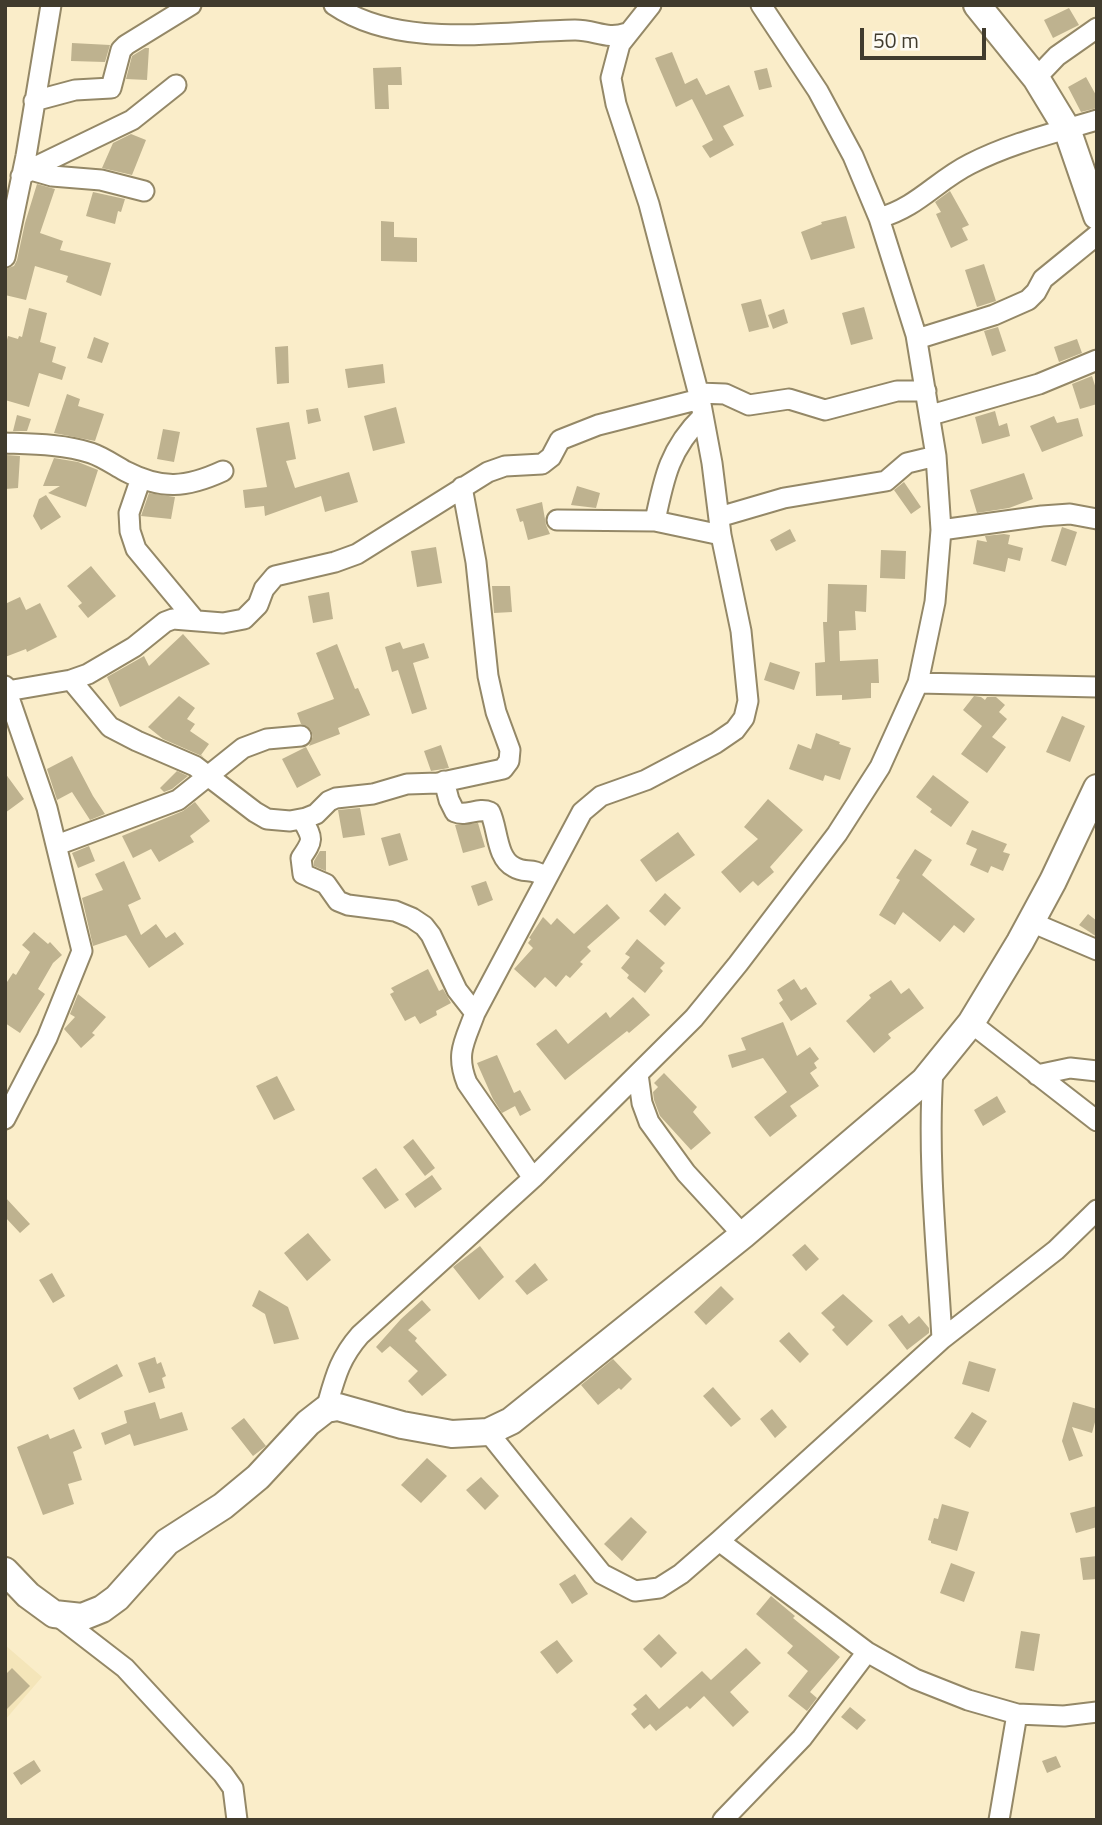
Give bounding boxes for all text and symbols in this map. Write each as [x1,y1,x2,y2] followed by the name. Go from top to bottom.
[864,14,990,58] scale bar
[873,24,919,56] text: 50 m

